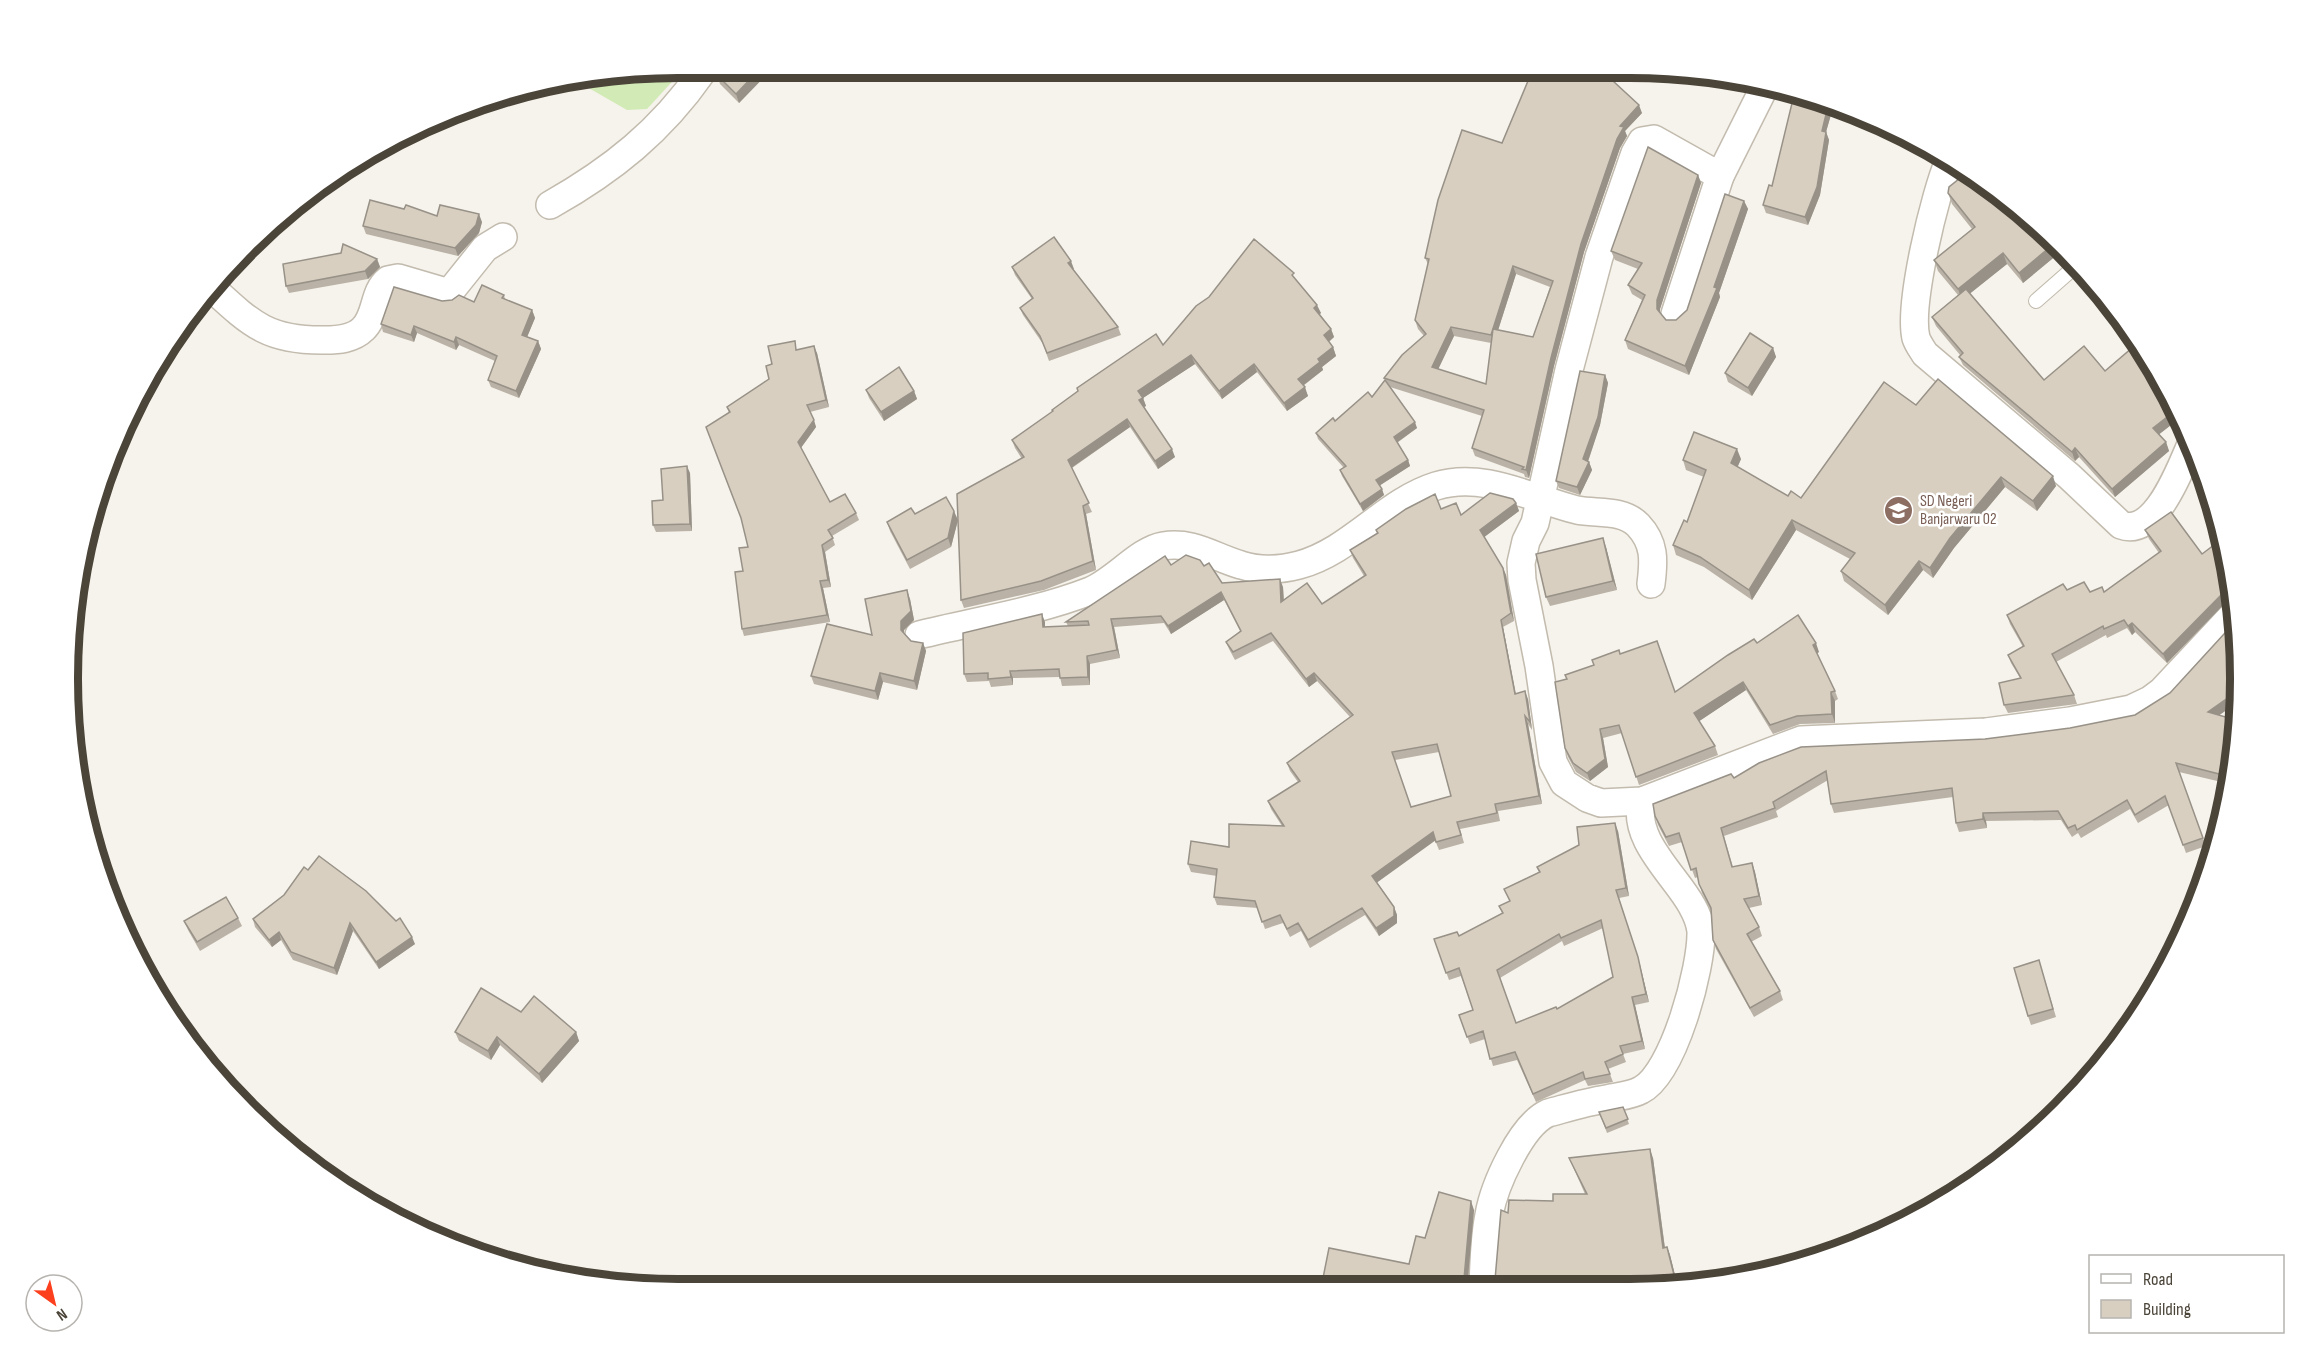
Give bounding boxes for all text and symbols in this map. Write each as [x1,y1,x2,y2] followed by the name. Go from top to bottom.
[1920,492,1997,529] place label: SD Negeri Banjarwaru 02
[1883,494,1915,526] school or university icon: SD Negeri Banjarwaru 02
[2089,1255,2284,1333] legend
[2143,1269,2173,1290] text: Road
[24,1273,84,1333] north arrow
[2143,1299,2191,1320] text: Building
[53,1304,70,1324] text: N

